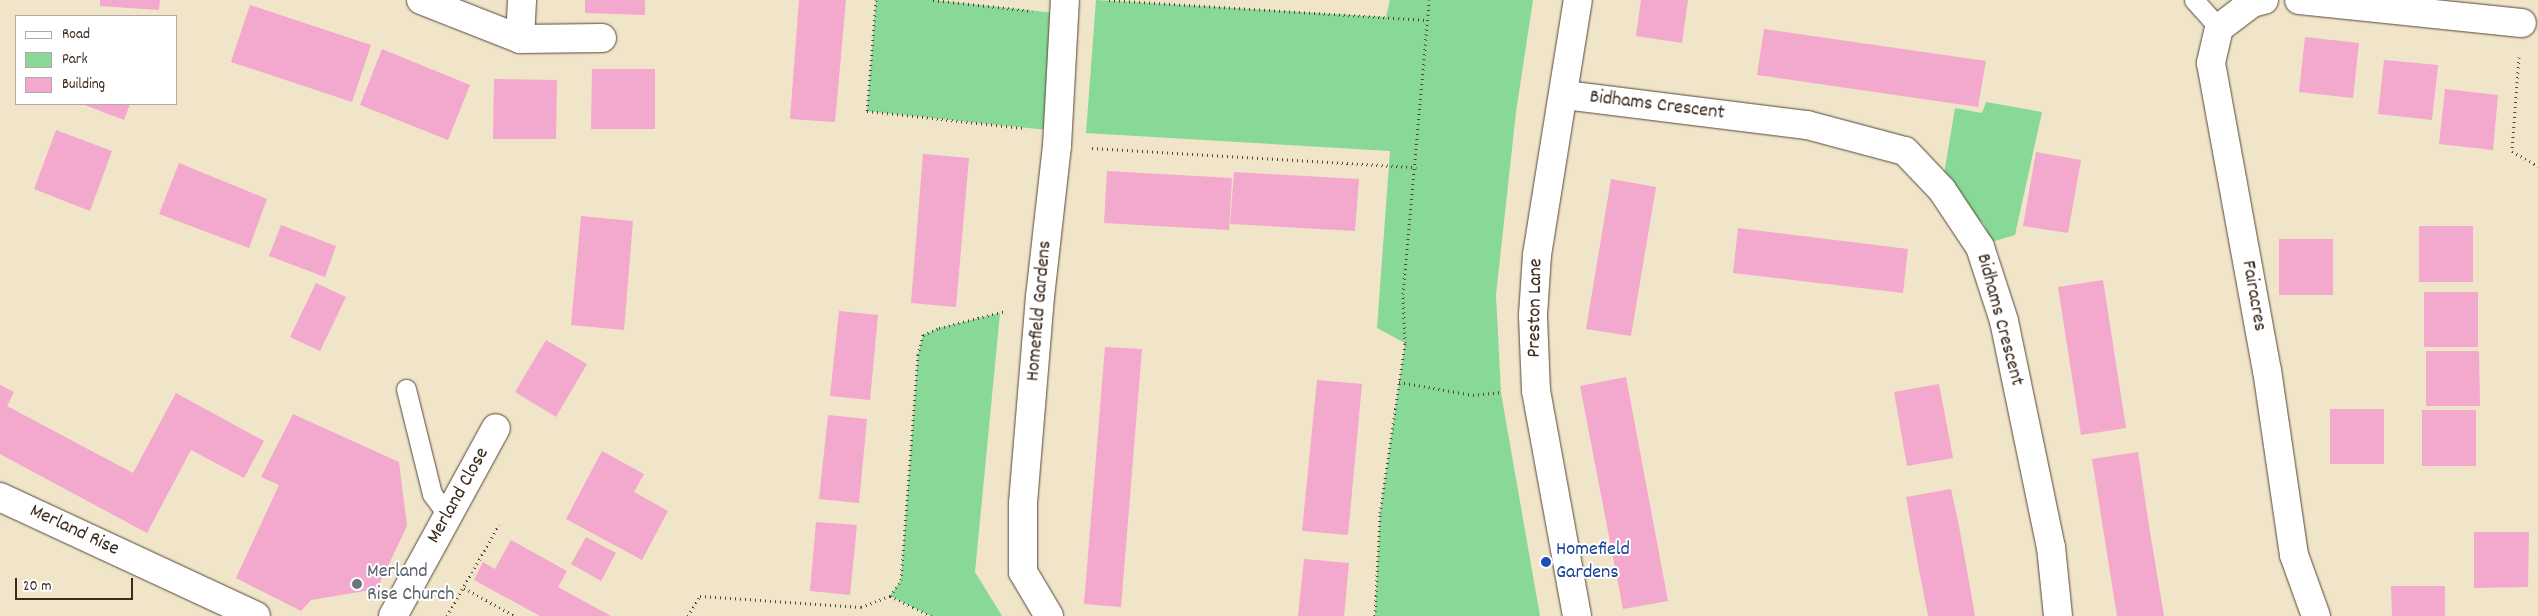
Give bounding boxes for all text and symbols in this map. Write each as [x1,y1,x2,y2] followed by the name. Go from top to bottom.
[15,15,178,105] legend
[62,24,90,46] text: Road
[62,49,88,71] text: Park
[62,74,105,96] text: Building
[1588,86,1726,126] street label: Bidhams Crescent
[1022,240,1058,382] street label: Homefield Gardens
[1970,251,2028,389] street label: Bidhams Crescent
[1523,258,1549,358] street label: Preston Lane
[2235,259,2271,333] street label: Fairacres
[423,444,495,548] street label: Merland Close
[25,500,123,562] street label: Merland Rise
[1556,538,1630,585] place label: Homefield Gardens
[1540,556,1552,568] marker: Homefield Gardens
[367,560,454,607] place label: Merland Rise Church
[18,568,135,600] scale bar
[23,576,51,598] text: 20 m
[351,578,363,590] marker: Merland Rise Church

